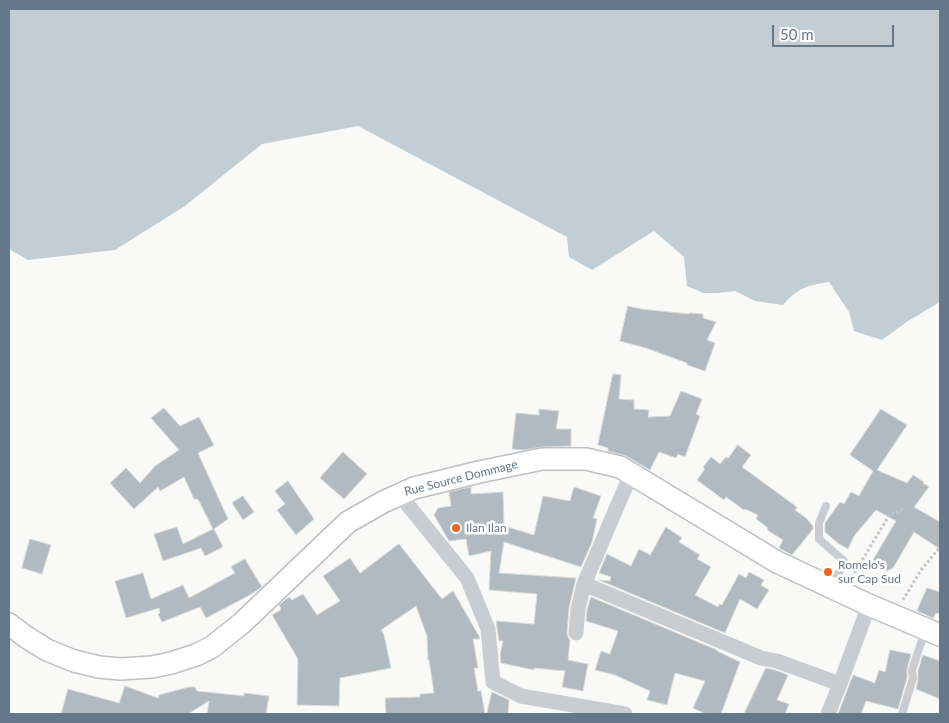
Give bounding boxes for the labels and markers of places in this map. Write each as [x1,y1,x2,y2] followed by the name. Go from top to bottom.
[466,521,507,535] place label: Ilan Ilan
[450,522,462,534] marker: Ilan Ilan
[838,558,901,586] place label: Romelo's sur Cap Sud
[822,566,834,578] marker: Romelo's sur Cap Sud

